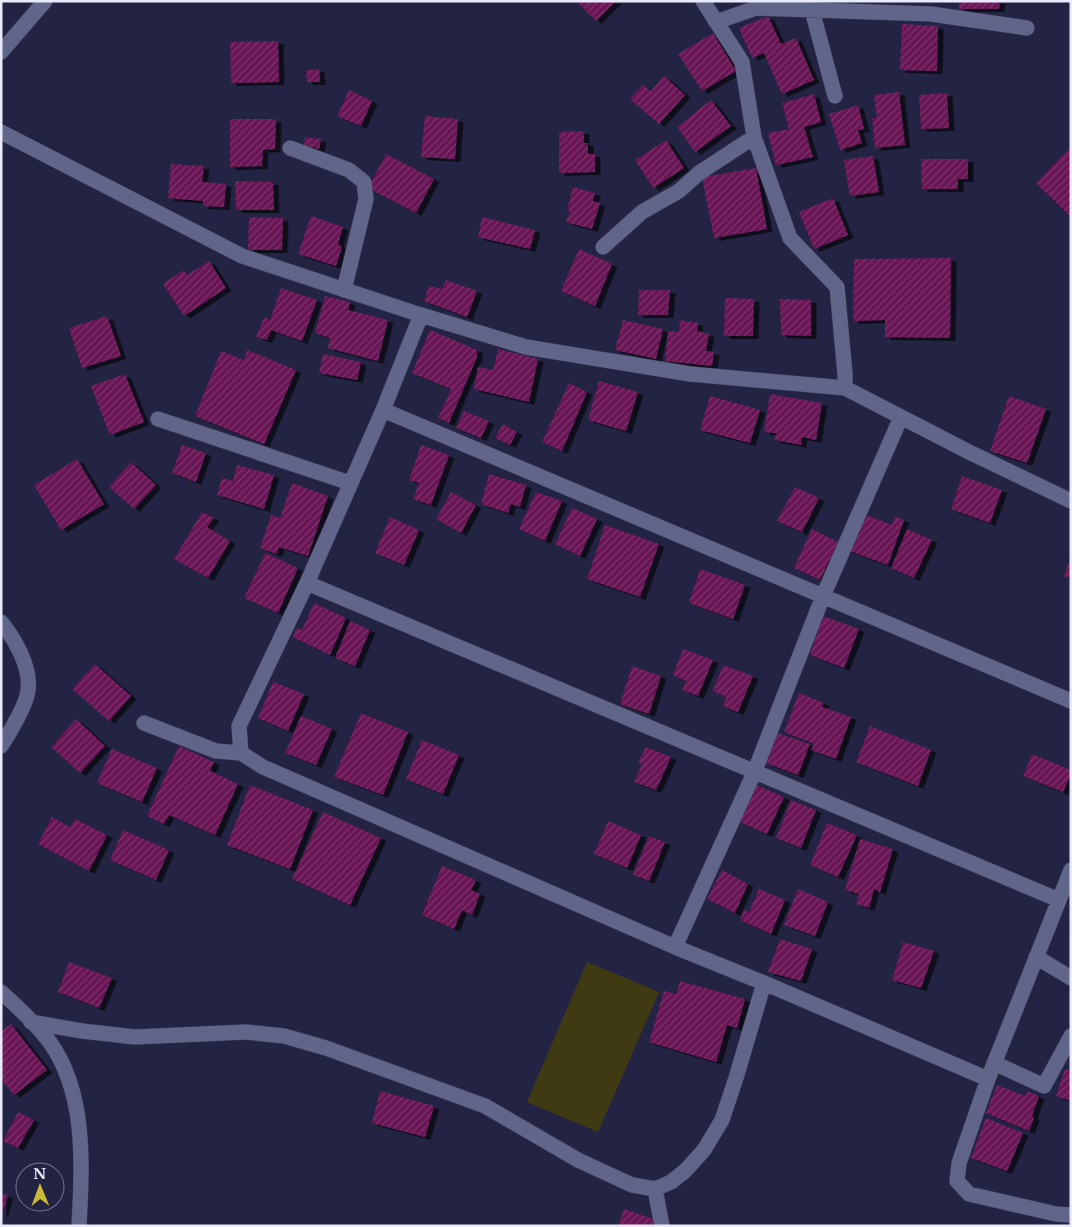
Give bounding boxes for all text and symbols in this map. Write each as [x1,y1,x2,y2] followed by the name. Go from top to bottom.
[15,1162,65,1212] north arrow
[33,1165,47,1183] text: N

